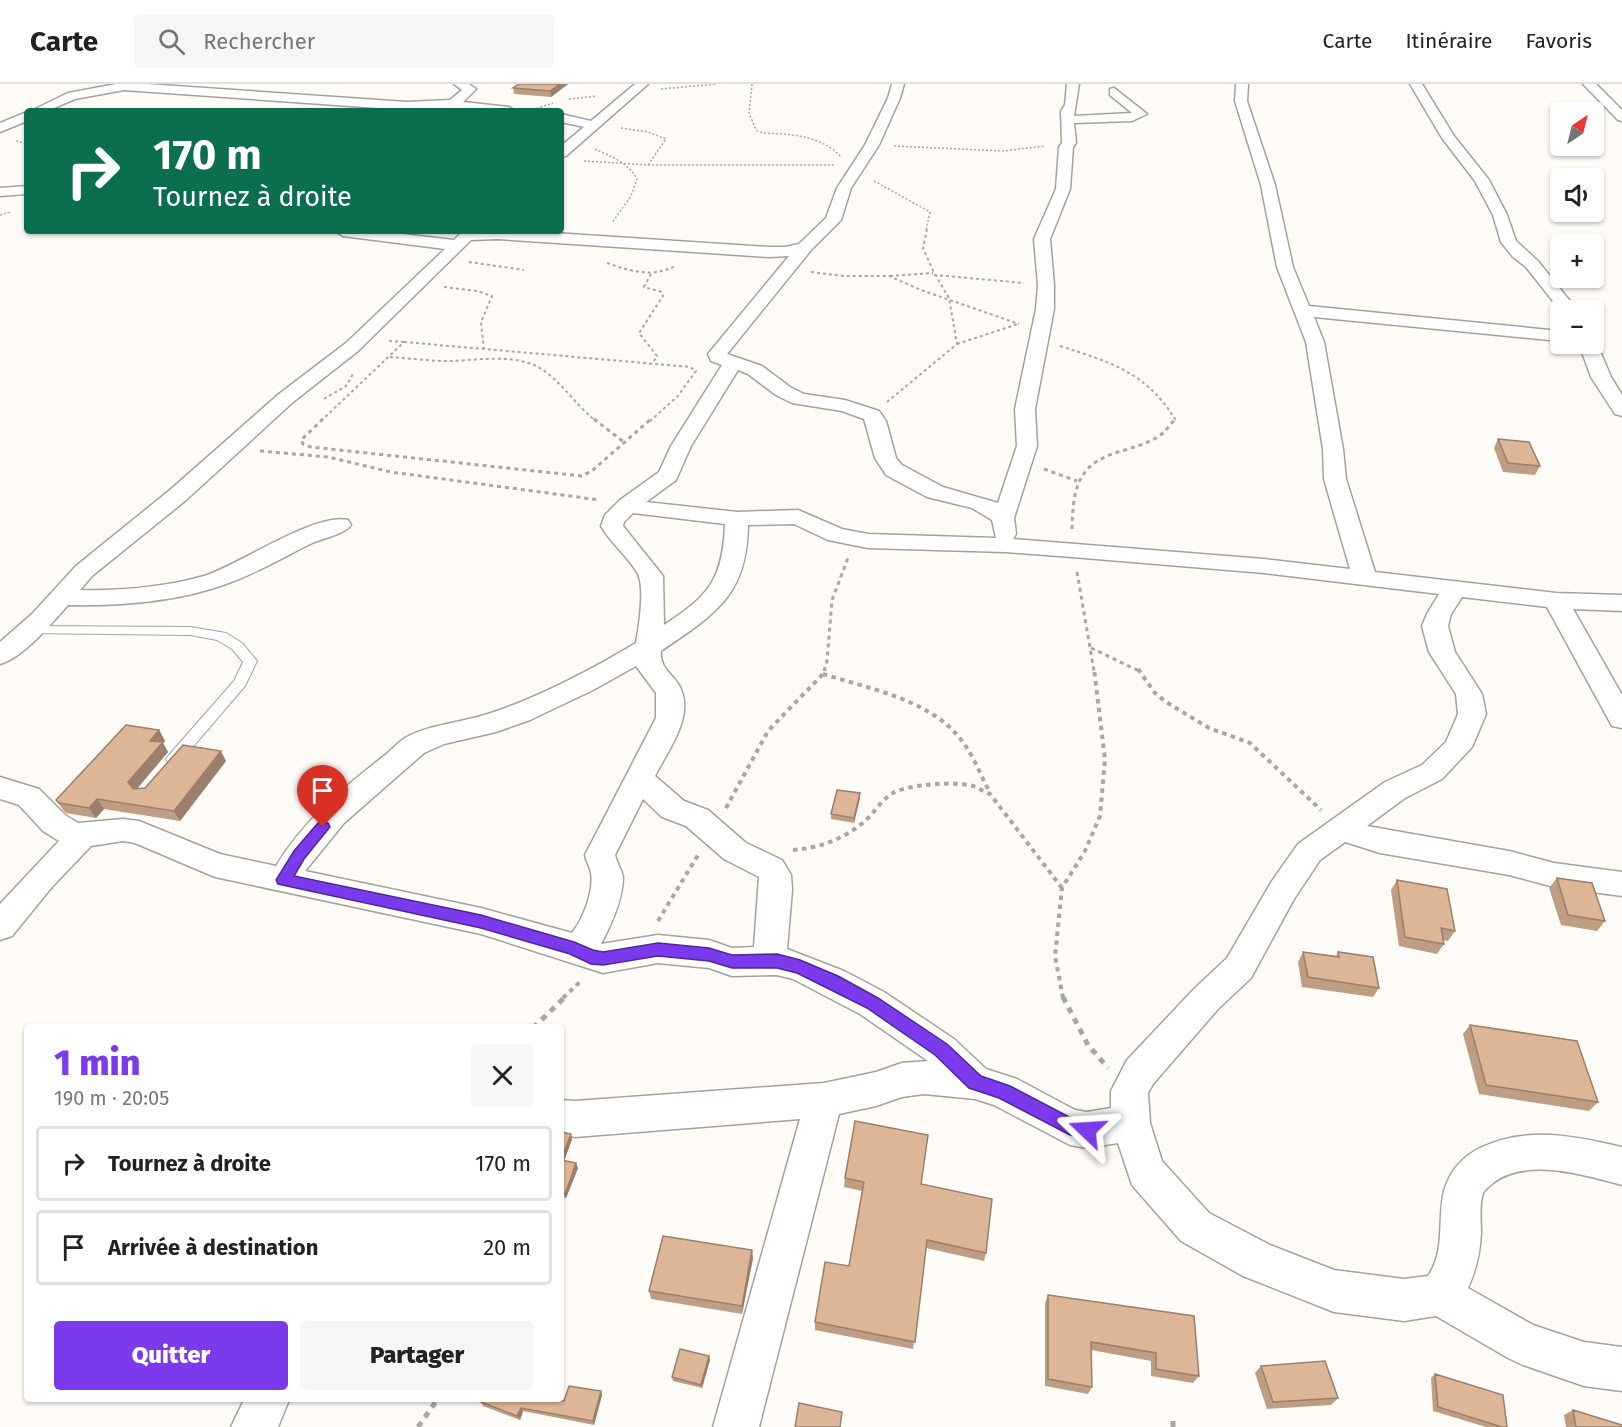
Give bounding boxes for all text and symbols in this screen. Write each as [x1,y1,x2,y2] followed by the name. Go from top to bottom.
[134,14,554,68] search box
[30,25,98,58] text: Carte
[155,25,188,58] icon: search
[203,28,315,55] text: Rechercher
[1323,28,1372,54] text: Carte
[1405,28,1492,54] text: Itinéraire
[1525,28,1592,54] text: Favoris
[1550,102,1604,156] north arrow
[1550,102,1604,354] map controls
[153,130,262,180] text: 170 m
[54,132,132,210] icon: right
[1550,168,1604,222] button: sound
[153,181,352,213] text: Tournez à droite
[1550,234,1604,288] button: +
[1550,300,1604,354] button: −
[297,765,348,827] pin
[306,774,339,807] icon: arrive
[54,1041,140,1085] text: 1 min
[471,1044,534,1107] button: close
[54,1086,169,1110] text: 190 m · 20:05
[1055,1098,1119,1162] position arrow
[57,1147,90,1180] icon: right
[108,1150,271,1177] text: Tournez à droite
[475,1150,531,1177] text: 170 m
[57,1231,90,1264] icon: arrive
[108,1234,318,1261] text: Arrivée à destination
[483,1234,531,1261] text: 20 m
[54,1321,288,1390] button: Quitter
[300,1321,534,1390] button: Partager

